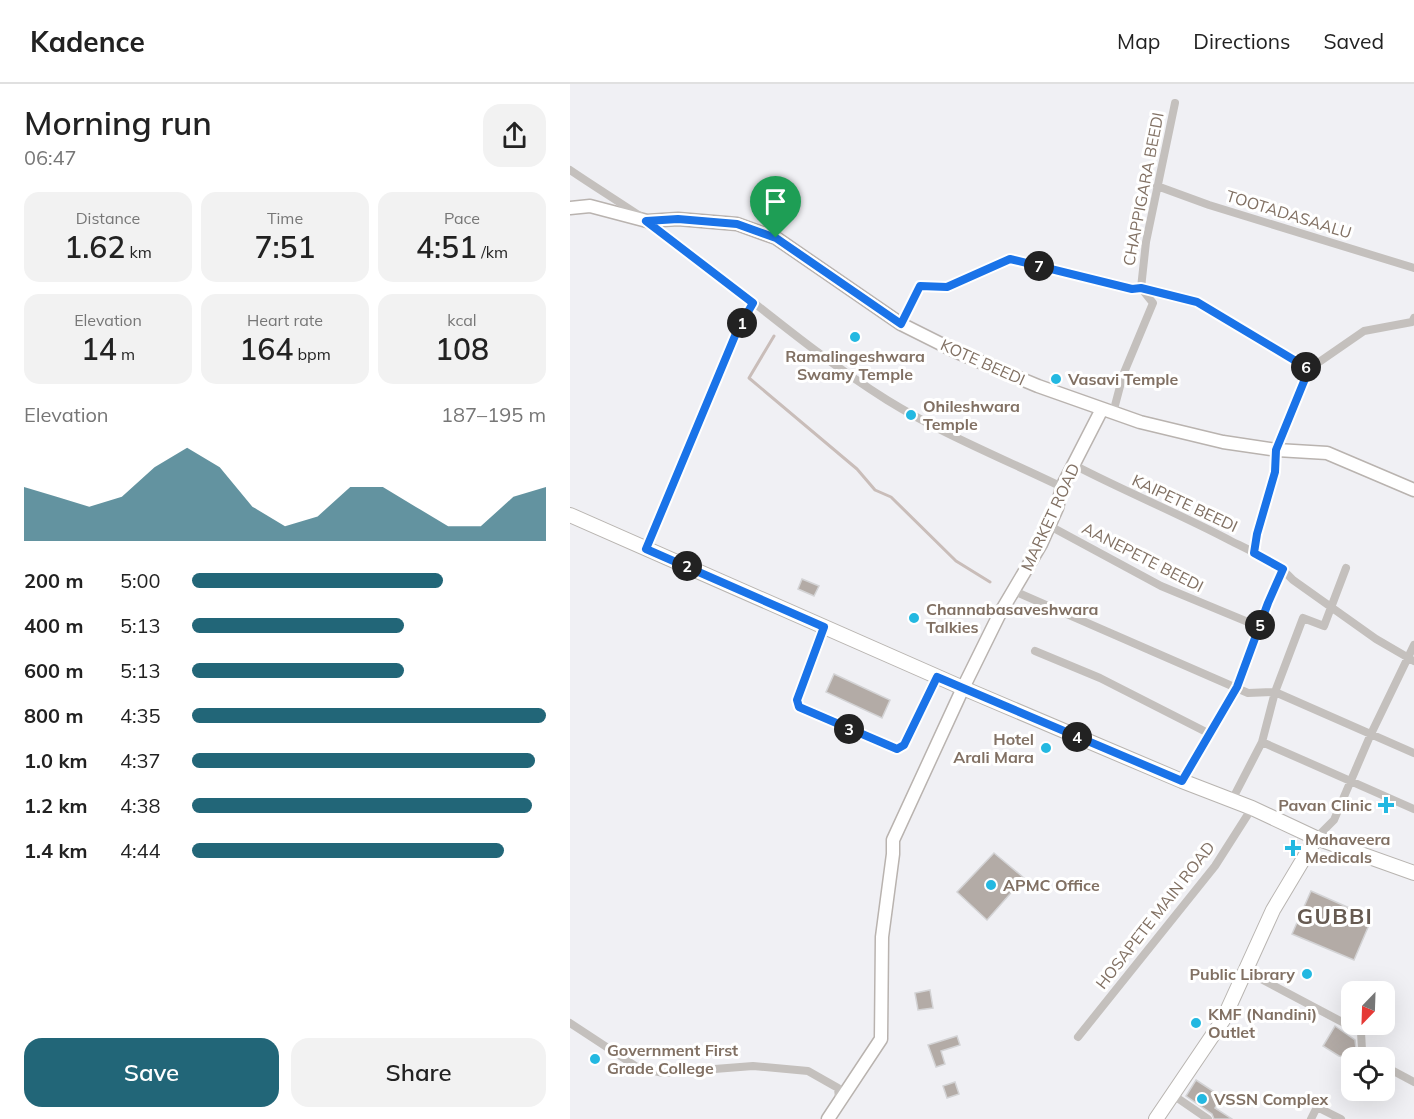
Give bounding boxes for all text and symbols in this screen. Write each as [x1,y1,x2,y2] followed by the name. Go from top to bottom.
[30,24,145,59] text: Kadence
[1117,28,1160,54] text: Map
[1193,28,1290,54] text: Directions
[1323,28,1384,54] text: Saved
[24,102,212,143] text: Morning run
[483,104,546,167] button: share
[1118,111,1168,267] street label: CHAPPIGARA BEEDI
[24,145,77,170] text: 06:47
[750,176,801,238] pin
[759,185,792,218] icon: arrive
[1224,185,1354,243] street label: TOOTADASAALU
[76,208,140,228] text: Distance
[267,208,303,228] text: Time
[444,208,480,228] text: Pace
[64,228,125,266] text: 1.62
[254,228,316,266] text: 7:51
[416,228,477,266] text: 4:51
[125,242,152,262] text: km
[477,242,508,262] text: /km
[1024,251,1054,281] pin: 7
[1034,256,1044,276] text: 7
[727,308,757,338] pin: 1
[74,310,142,330] text: Elevation
[247,310,323,330] text: Heart rate
[447,310,477,330] text: kcal
[737,313,747,333] text: 1
[81,330,117,368] text: 14
[239,330,293,368] text: 164
[435,330,489,368] text: 108
[848,330,862,344] marker: Ramalingeshwara Swamy Temple
[938,334,1028,390] street label: KOTE BEEDI
[117,344,135,364] text: m
[293,344,331,364] text: bpm
[785,346,925,384] place label: Ramalingeshwara Swamy Temple
[1291,352,1321,382] pin: 6
[1301,357,1311,377] text: 6
[1067,369,1179,389] place label: Vasavi Temple
[1049,372,1063,386] marker: Vasavi Temple
[923,396,1020,434] place label: Ohileshwara Temple
[24,402,109,427] text: Elevation
[441,402,546,427] text: 187–195 m
[904,408,918,422] marker: Ohileshwara Temple
[1016,460,1084,574] street label: MARKET ROAD
[1129,470,1241,536] street label: KAIPETE BEEDI
[1079,518,1207,596] street label: AANEPETE BEEDI
[672,551,702,581] pin: 2
[682,556,692,576] text: 2
[24,568,83,593] text: 200 m
[120,568,161,593] text: 5:00
[926,599,1098,637] place label: Channabasaveshwara Talkies
[1245,610,1275,640] pin: 5
[907,611,921,625] marker: Channabasaveshwara Talkies
[24,613,83,638] text: 400 m
[120,613,161,638] text: 5:13
[1255,615,1265,635] text: 5
[24,658,83,683] text: 600 m
[120,658,161,683] text: 5:13
[24,703,83,728] text: 800 m
[120,703,161,728] text: 4:35
[834,714,864,744] pin: 3
[844,719,854,739] text: 3
[1062,722,1092,752] pin: 4
[1072,727,1082,747] text: 4
[953,729,1034,767] place label: Hotel Arali Mara
[1039,741,1053,755] marker: Hotel Arali Mara
[24,748,87,773] text: 1.0 km
[120,748,161,773] text: 4:37
[24,793,87,818] text: 1.2 km
[120,793,161,818] text: 4:38
[1278,795,1372,815] place label: Pavan Clinic
[1377,796,1395,814] marker: Pavan Clinic
[1305,829,1391,867] place label: Mahaveera Medicals
[1091,837,1219,993] street label: HOSAPETE MAIN ROAD
[24,838,87,863] text: 1.4 km
[120,838,161,863] text: 4:44
[1286,841,1300,855] marker: Mahaveera Medicals
[1003,875,1100,895] place label: APMC Office
[984,878,998,892] marker: APMC Office
[1297,902,1373,930] district label: GUBBI
[1190,964,1295,984] place label: Public Library
[1300,967,1314,981] marker: Public Library
[1341,981,1395,1035] north arrow
[1341,981,1395,1101] map controls
[1208,1004,1317,1042] place label: KMF (Nandini) Outlet
[1189,1016,1203,1030] marker: KMF (Nandini) Outlet
[24,1038,279,1107] button: Save
[291,1038,546,1107] button: Share
[607,1040,738,1078] place label: Government First Grade College
[1341,1047,1395,1101] button: locate
[588,1052,602,1066] marker: Government First Grade College
[1213,1089,1329,1109] place label: VSSN Complex
[1195,1092,1209,1106] marker: VSSN Complex

